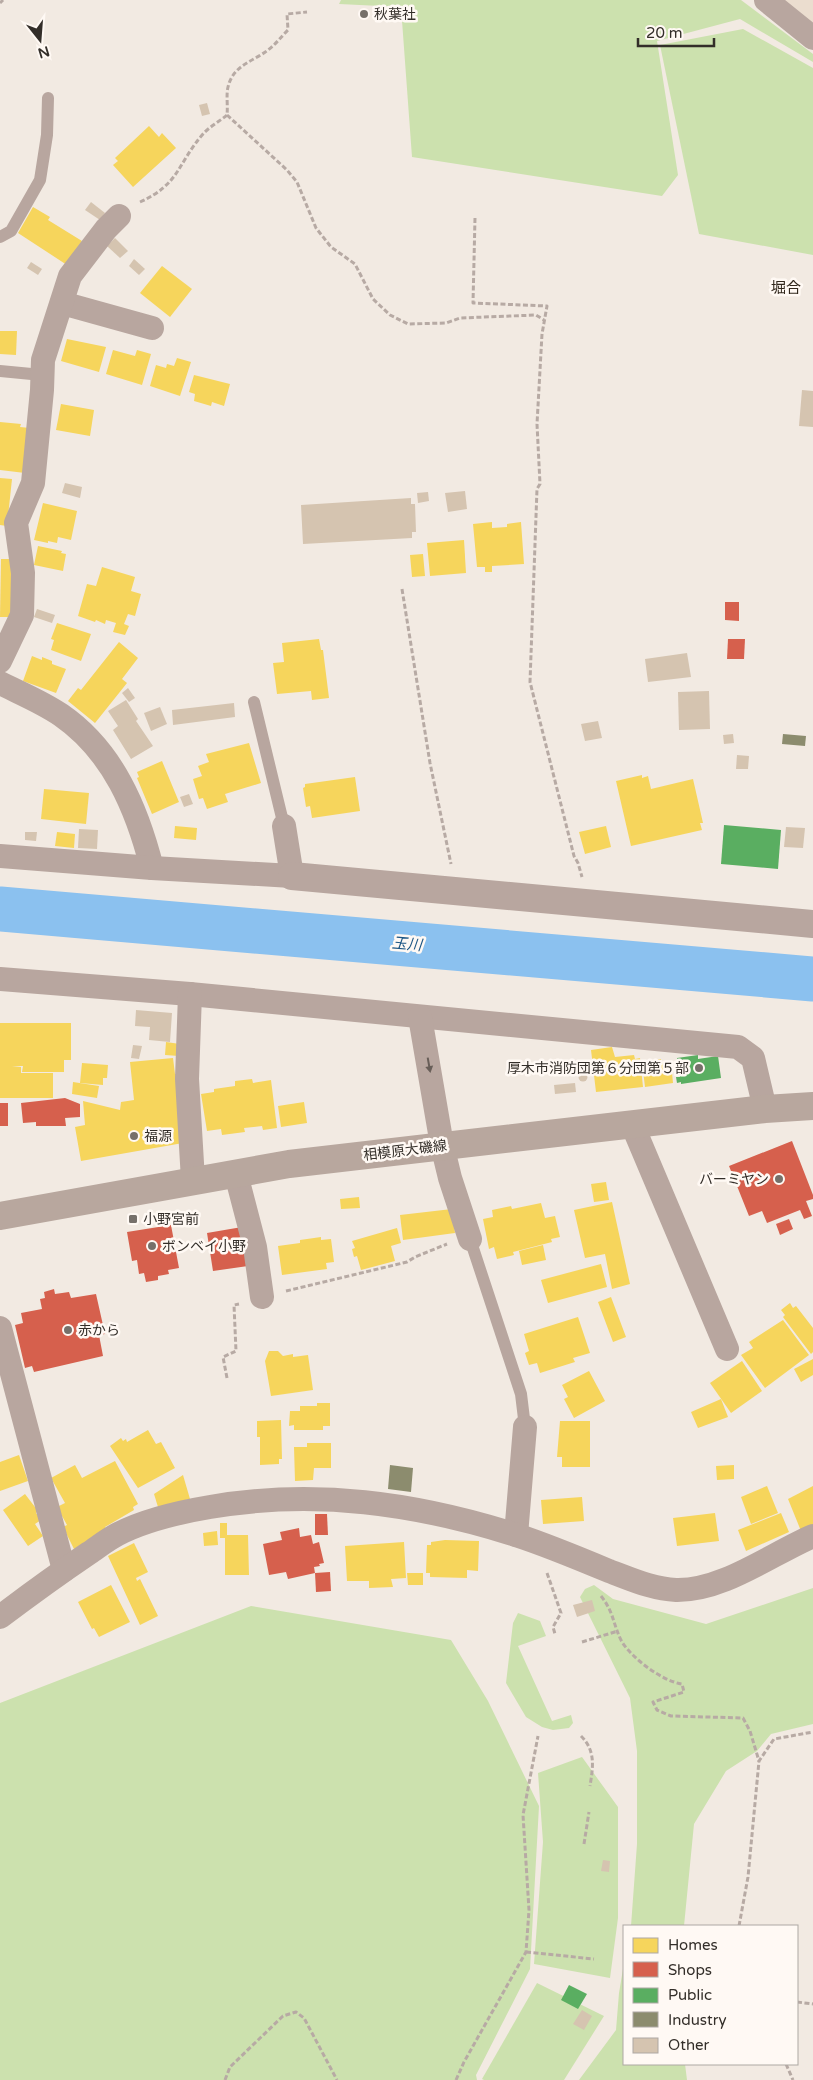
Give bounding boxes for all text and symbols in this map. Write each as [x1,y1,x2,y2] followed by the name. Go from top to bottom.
[374,6,416,23] place label: 秋葉社
[358,8,370,20] marker: 秋葉社
[15,15,65,65] north arrow
[638,15,714,47] scale bar
[646,24,683,42] text: 20 m
[36,42,52,62] text: N
[771,279,801,297] district label: 堀合
[391,934,425,954] water label: 玉川
[425,1057,433,1073] one-way arrow
[507,1060,689,1077] place label: 厚木市消防団第６分団第５部
[693,1062,705,1074] marker: 厚木市消防団第６分団第５部
[144,1128,172,1145] place label: 福源
[128,1130,140,1142] marker: 福源
[362,1137,448,1164] street label: 相模原大磯線
[699,1171,769,1188] place label: バーミヤン
[773,1173,785,1185] marker: バーミヤン
[143,1211,199,1228] place label: 小野宮前
[127,1213,139,1225] marker: 小野宮前
[162,1238,246,1255] place label: ボンベイ小野
[146,1240,158,1252] marker: ボンベイ小野
[78,1322,120,1339] place label: 赤から
[62,1324,74,1336] marker: 赤から
[623,1925,798,2065] legend
[668,1936,718,1954] text: Homes
[668,1961,712,1979] text: Shops
[668,1986,712,2004] text: Public
[668,2011,727,2029] text: Industry
[668,2036,710,2054] text: Other

